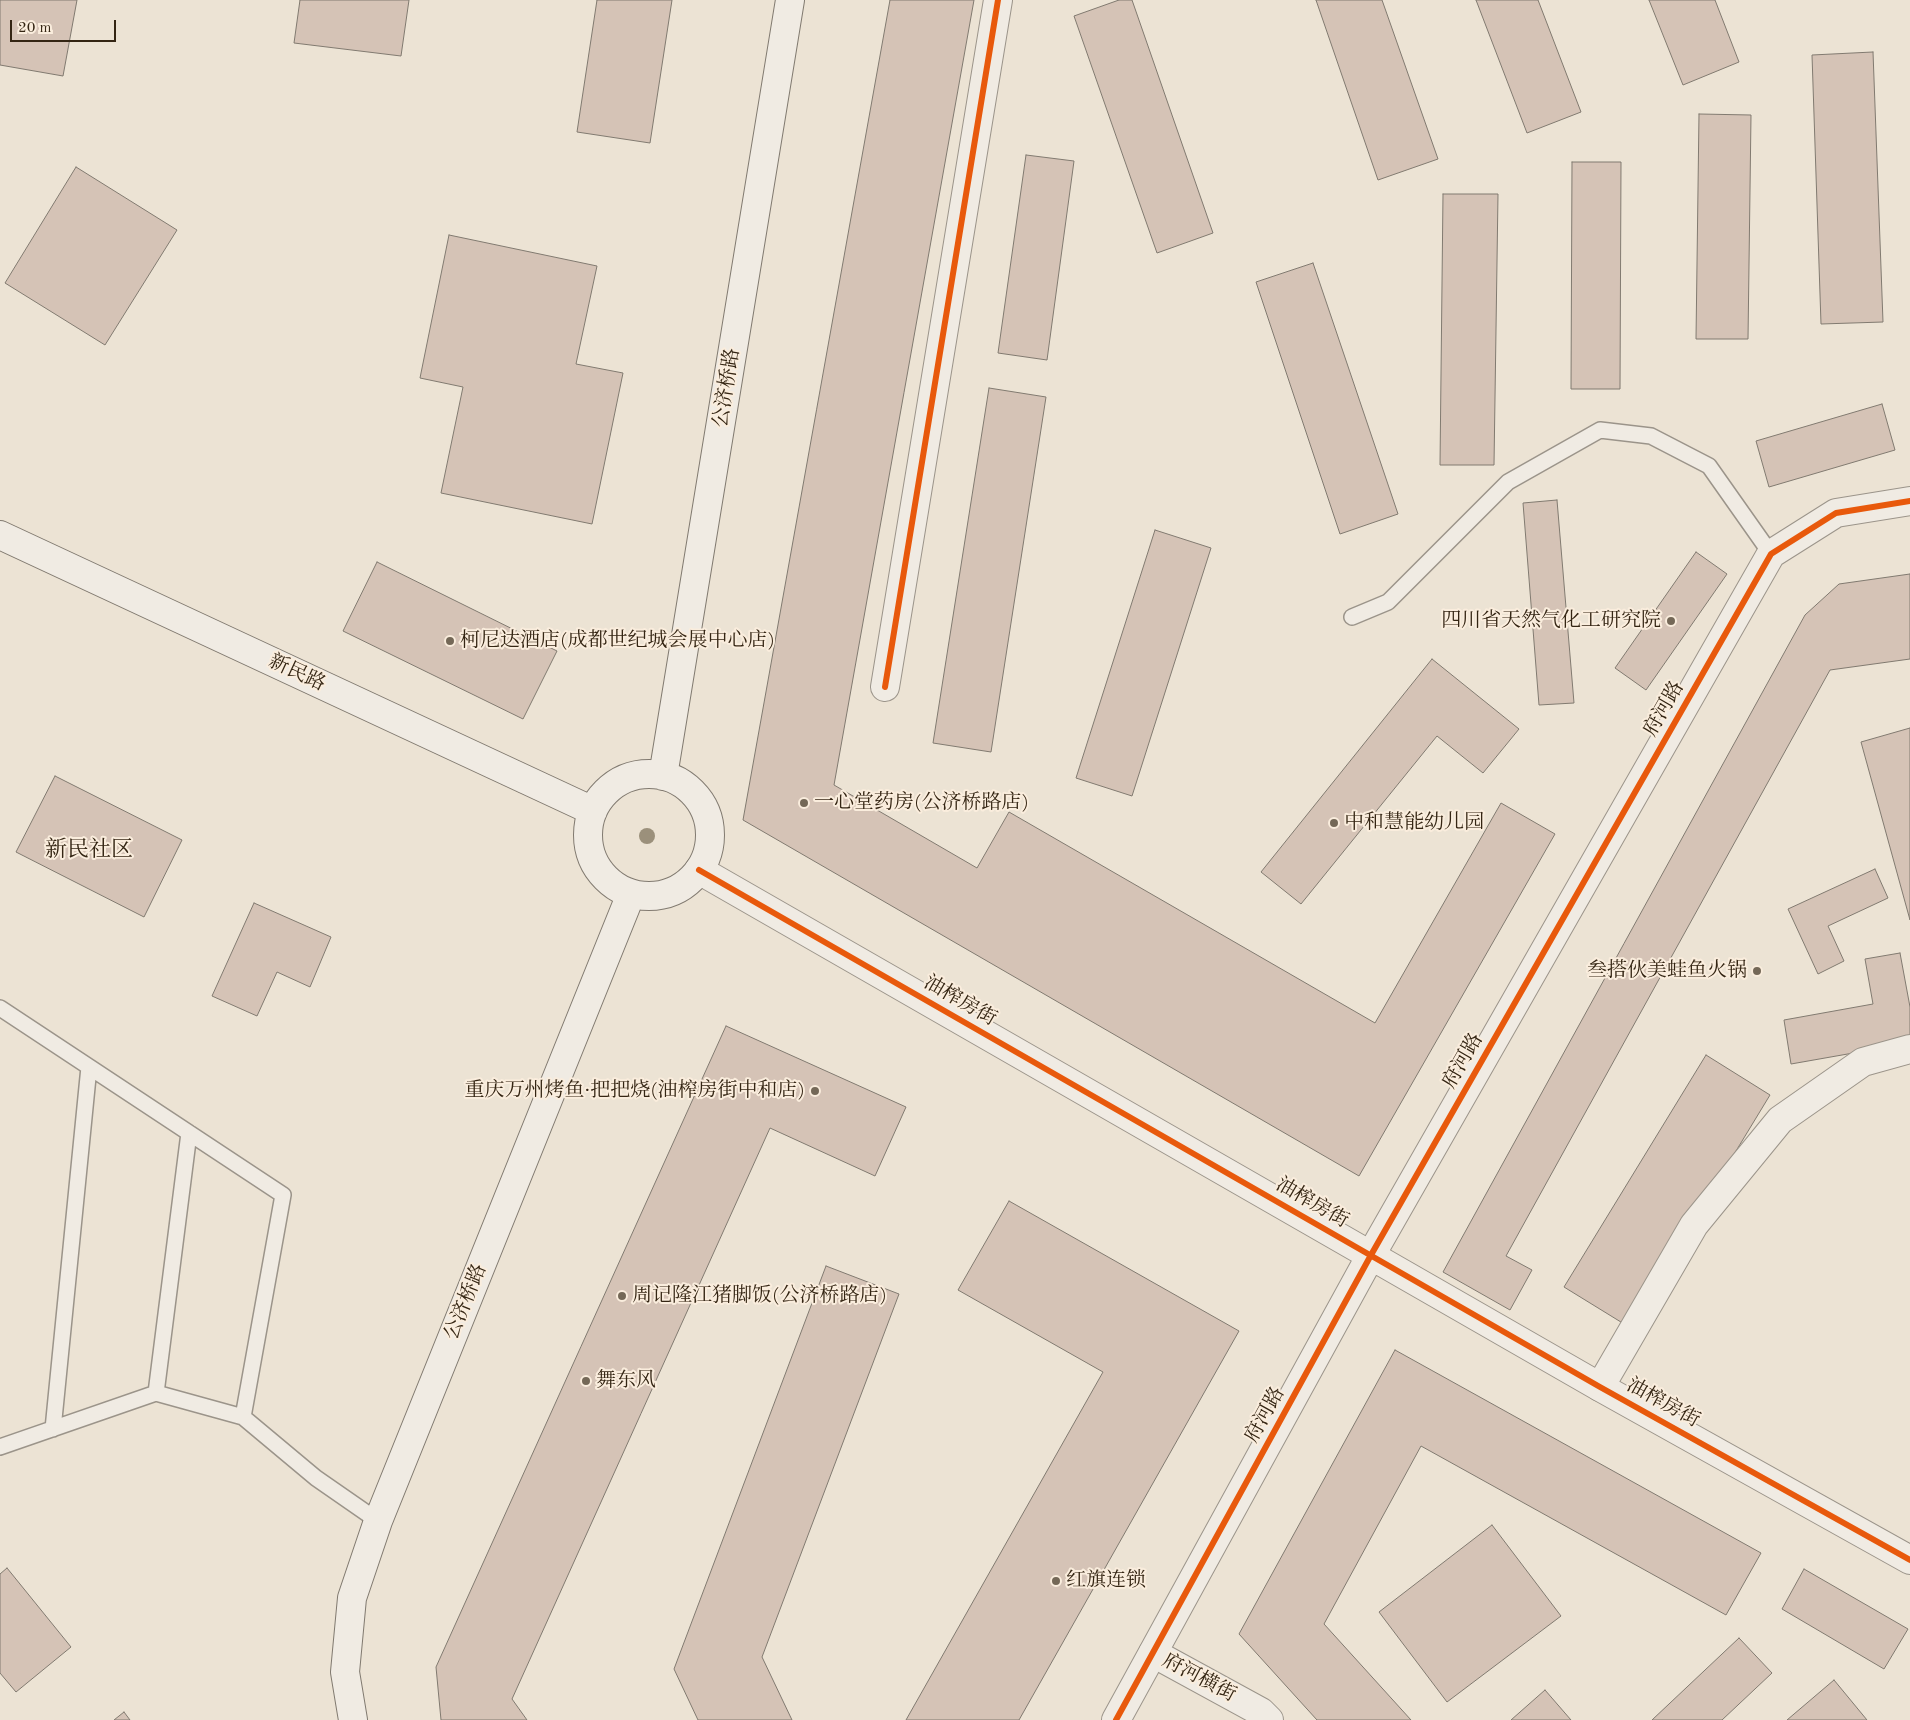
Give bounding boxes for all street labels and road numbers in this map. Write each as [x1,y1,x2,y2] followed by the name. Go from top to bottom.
[709,347,745,429] street label: 公济桥路
[265,649,329,697] street label: 新民路
[1639,677,1689,741] street label: 府河路
[919,971,1001,1031] street label: 油榨房街
[1438,1029,1488,1093] street label: 府河路
[1271,1173,1353,1233] street label: 油榨房街
[440,1260,492,1344] street label: 公济桥路
[1622,1373,1704,1433] street label: 油榨房街
[1240,1383,1290,1447] street label: 府河路
[1158,1649,1240,1707] street label: 府河横街

